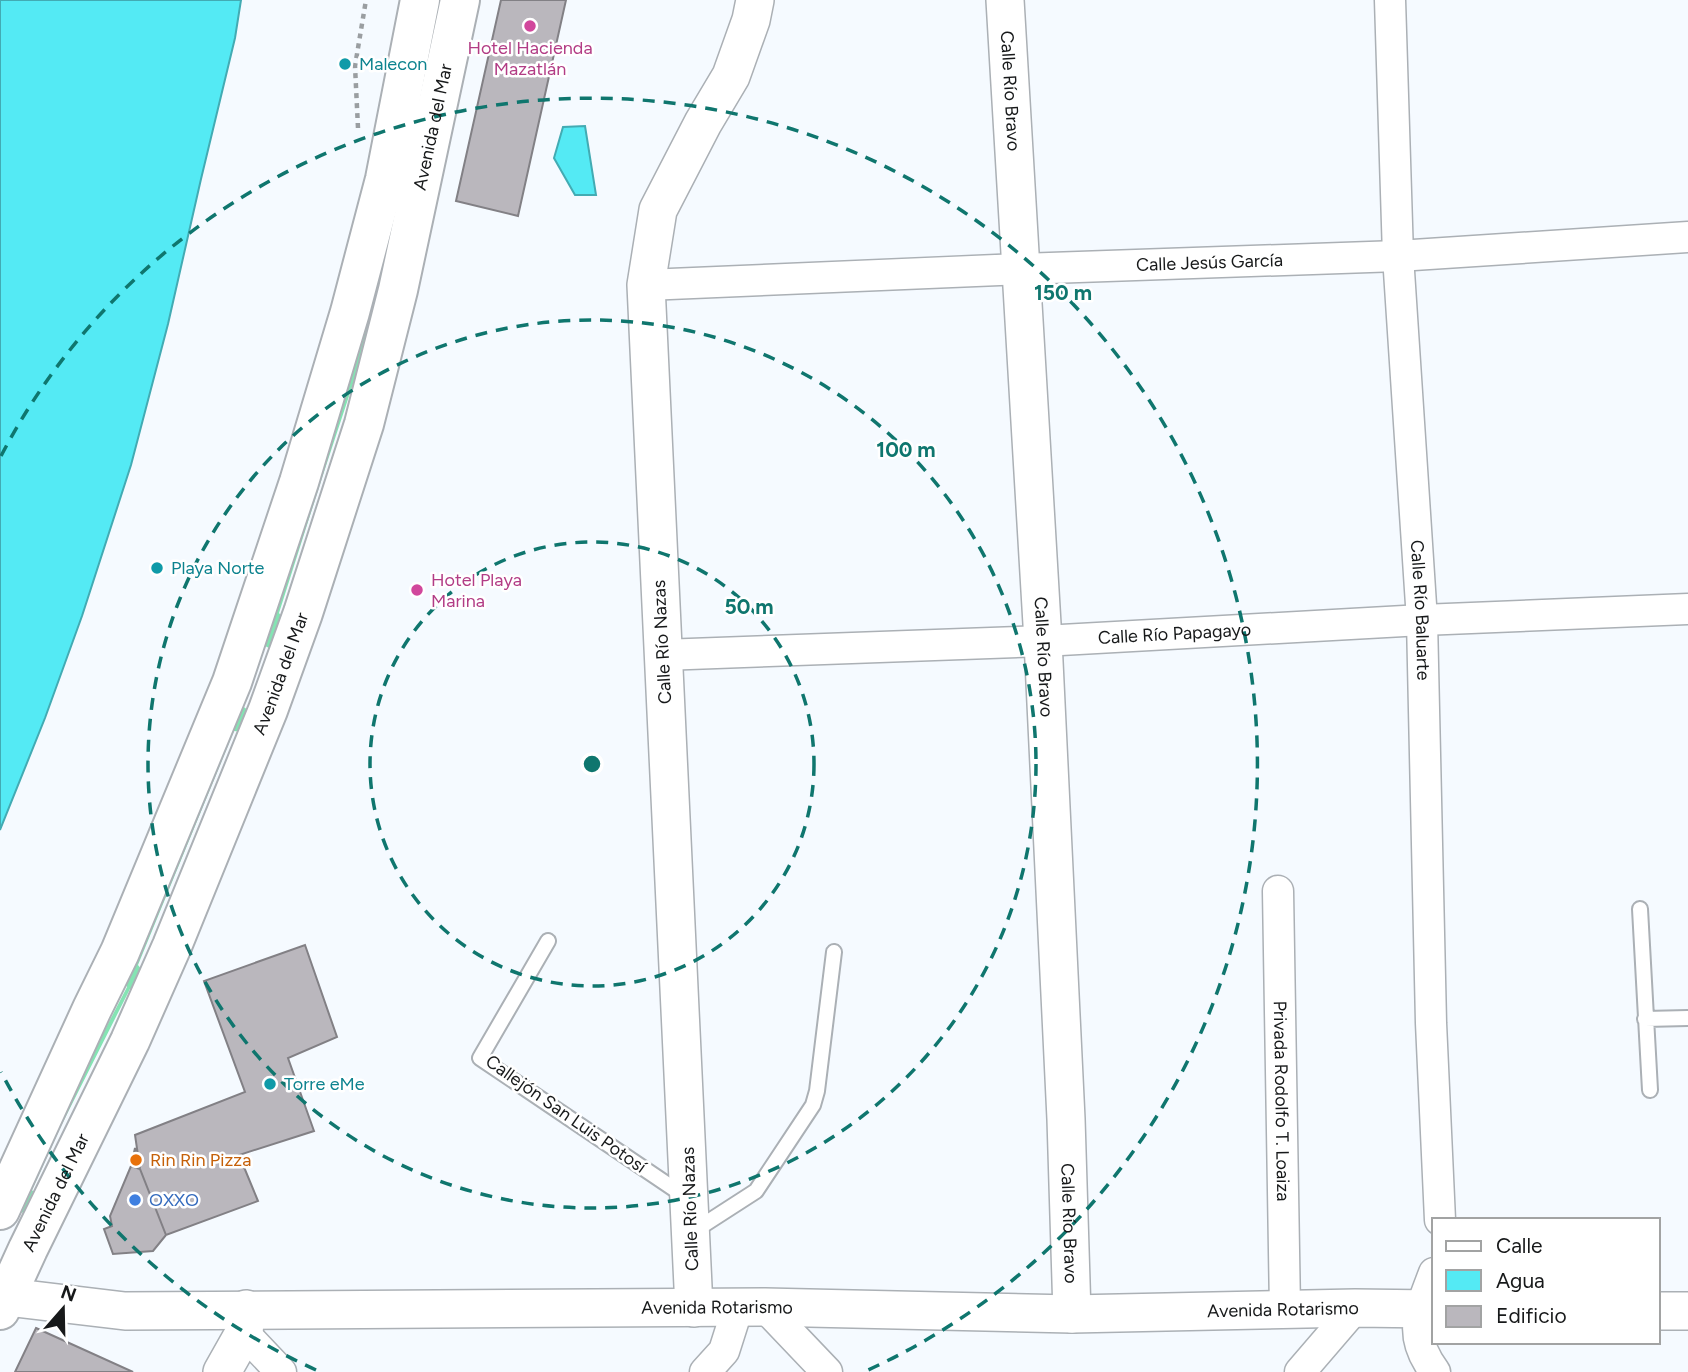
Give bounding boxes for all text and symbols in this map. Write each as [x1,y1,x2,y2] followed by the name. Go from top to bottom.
[522,18,538,34] marker: Hotel Hacienda Mazatlán
[996,30,1025,152] street label: Calle Río Bravo
[467,37,593,80] place label: Hotel Hacienda Mazatlán
[359,53,427,75] place label: Malecon
[337,56,353,72] marker: Malecon
[409,62,457,192] street label: Avenida del Mar
[1136,249,1283,276] street label: Calle Jesús García
[1034,280,1092,305] text: 150 m
[876,437,936,462] text: 100 m
[1406,539,1434,681] street label: Calle Río Baluarte
[171,557,265,579] place label: Playa Norte
[149,560,165,576] marker: Playa Norte
[431,569,522,612] place label: Hotel Playa Marina
[648,579,676,705] street label: Calle Río Nazas
[409,582,425,598] marker: Hotel Playa Marina
[724,594,774,619] text: 50 m
[1029,596,1058,718] street label: Calle Río Bravo
[248,609,313,738] street label: Avenida del Mar
[1097,618,1252,649] street label: Calle Río Papagayo
[580,752,604,776] centre of rings
[1269,1000,1294,1202] street label: Privada Rodolfo T. Loaiza
[481,1050,651,1178] street label: Callejón San Luis Potosí
[284,1073,365,1095] place label: Torre eMe
[262,1076,278,1092] marker: Torre eMe
[17,1130,94,1255] street label: Avenida del Mar
[677,1147,703,1271] street label: Calle Río Nazas
[150,1149,251,1171] place label: Rin Rin Pizza
[128,1152,144,1168] marker: Rin Rin Pizza
[1056,1163,1082,1284] street label: Calle Río Bravo
[149,1189,199,1211] place label: OXXO
[127,1192,143,1208] marker: OXXO
[1432,1218,1660,1344] legend
[1496,1233,1543,1258] text: Calle
[1496,1268,1545,1293] text: Agua
[28,1274,98,1344] north arrow
[58,1280,79,1307] text: N
[641,1296,793,1319] street label: Avenida Rotarismo
[1207,1297,1359,1322] street label: Avenida Rotarismo
[1496,1303,1567,1328] text: Edificio

